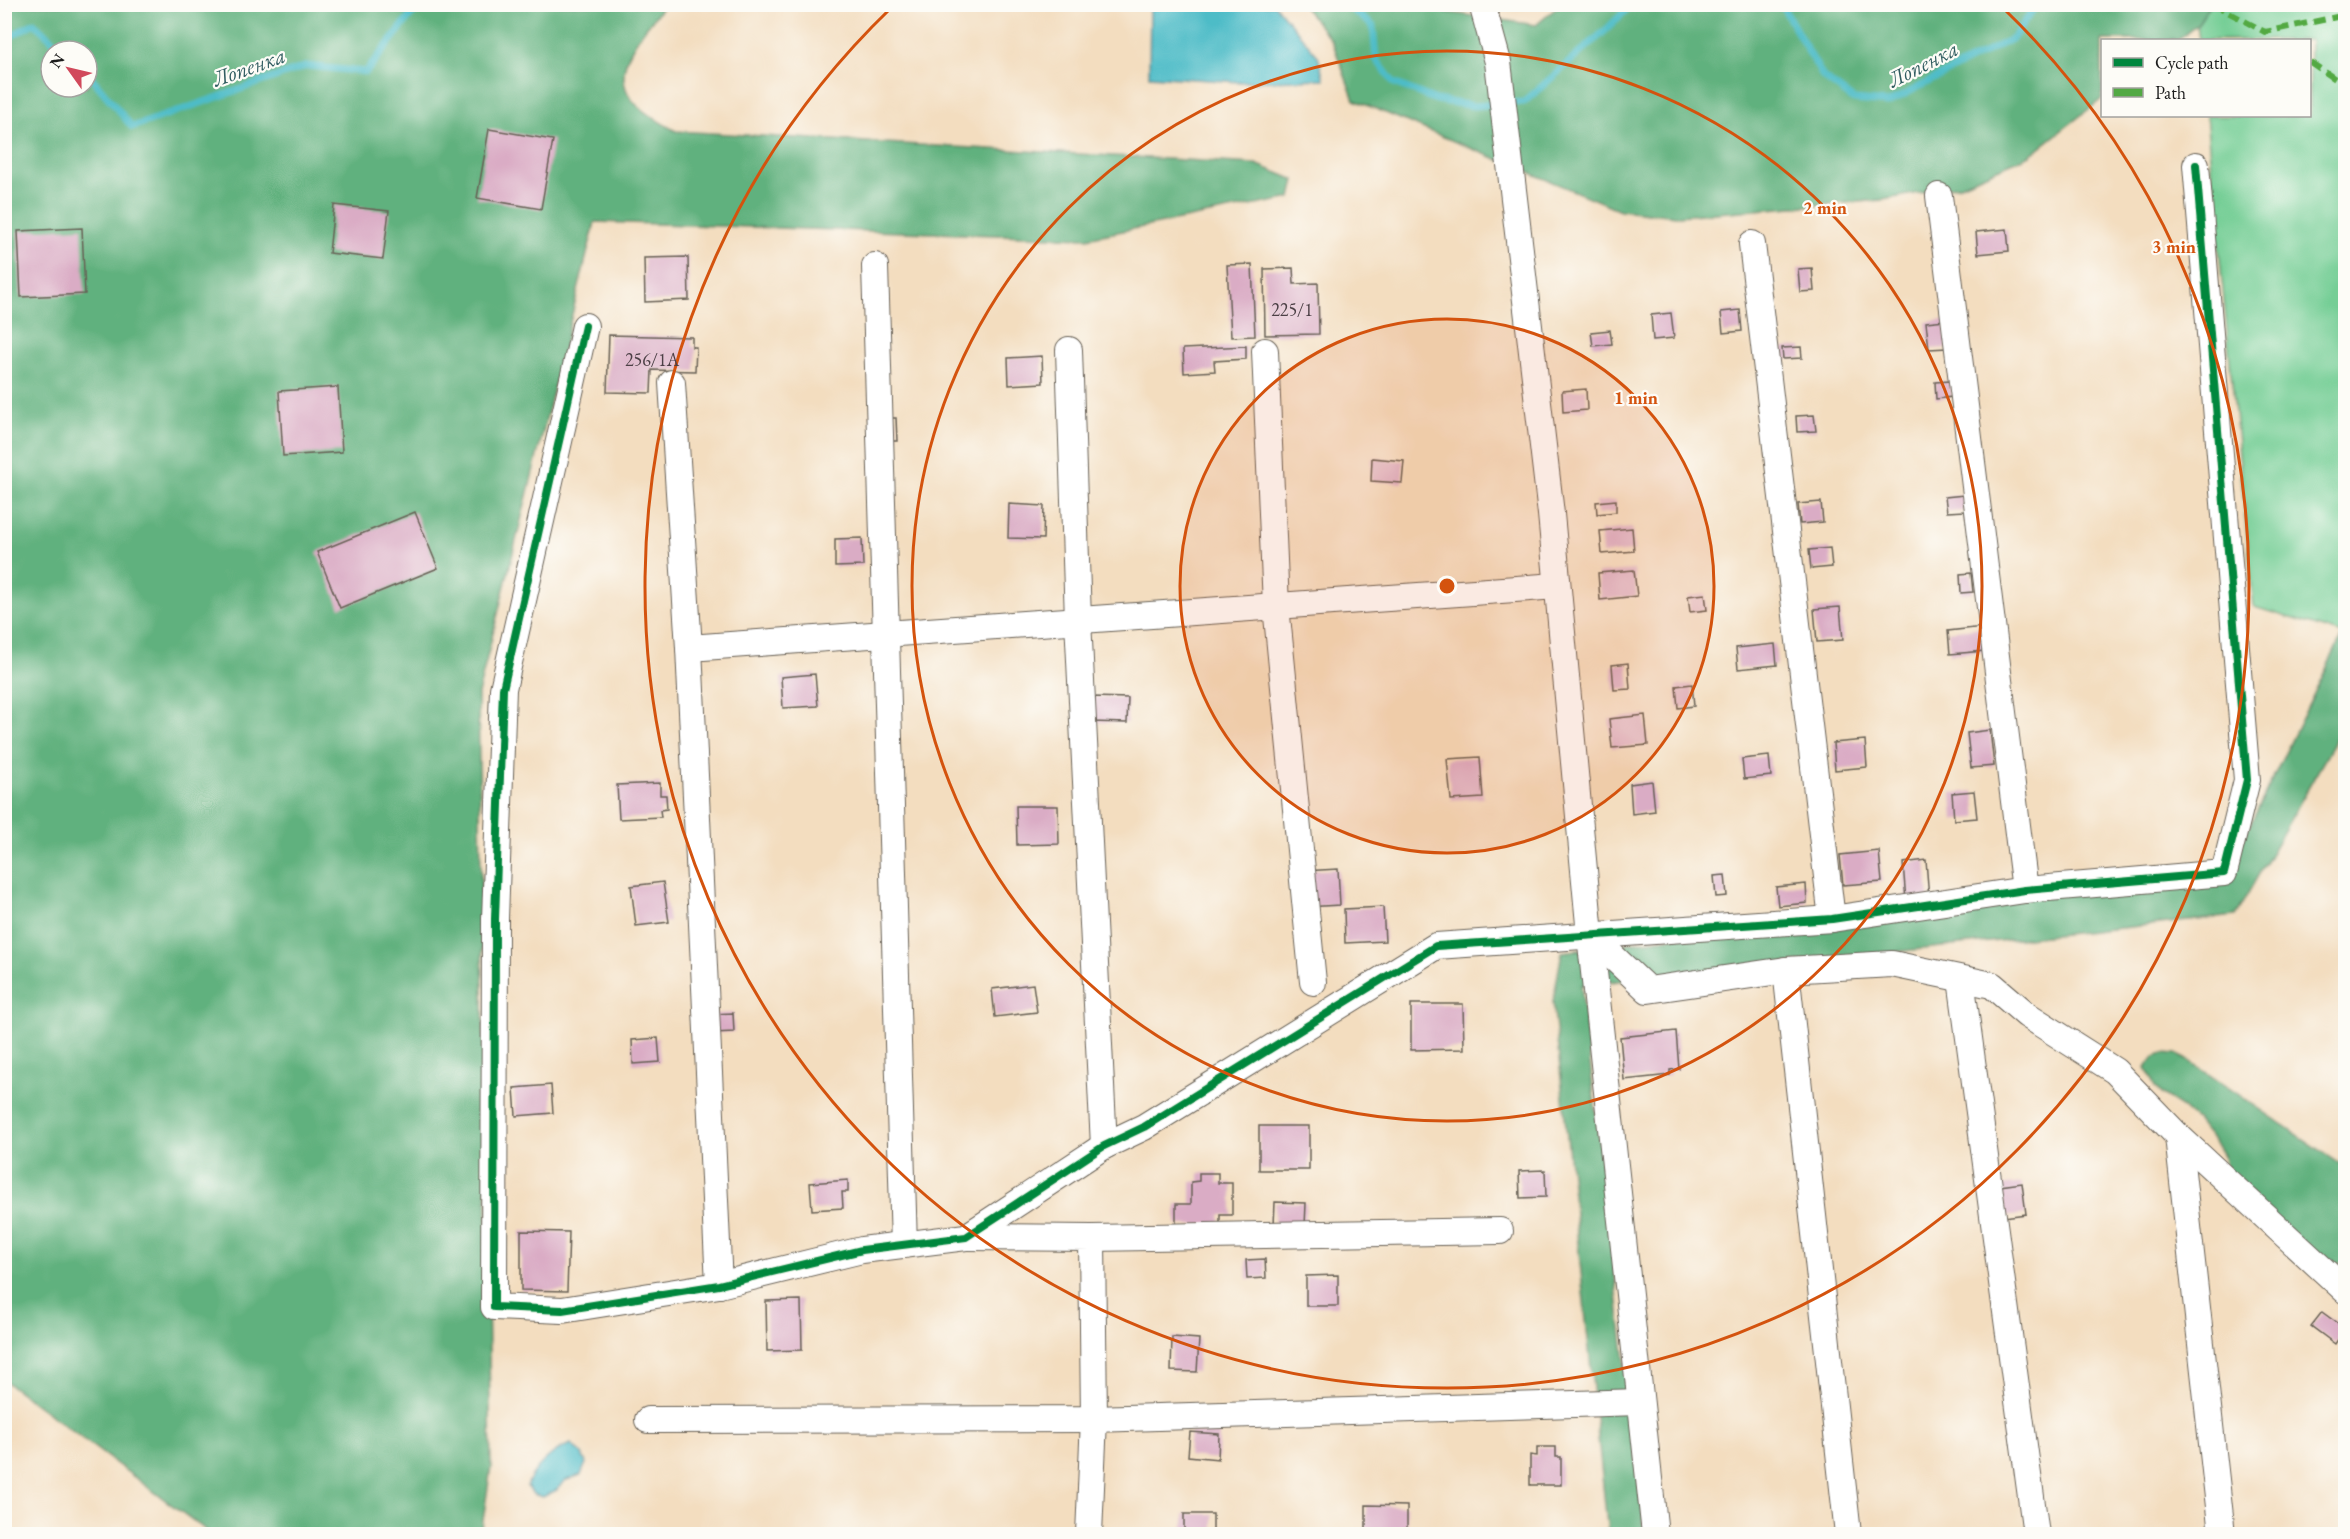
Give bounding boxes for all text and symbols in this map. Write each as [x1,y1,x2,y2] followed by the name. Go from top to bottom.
[1882,34,1963,94] water label: Лопенка
[39,39,99,99] north arrow
[2101,39,2311,117] legend
[208,41,289,94] water label: Лопенка
[45,50,69,72] text: N
[2155,51,2229,74] text: Cycle path
[2155,81,2186,104] text: Path
[1803,196,1847,219] text: 2 min
[2152,235,2196,258] text: 3 min
[1271,298,1313,321] house number: 225/1
[625,348,680,371] house number: 256/1А
[1614,386,1658,409] text: 1 min
[1437,576,1457,596] centre of rings

